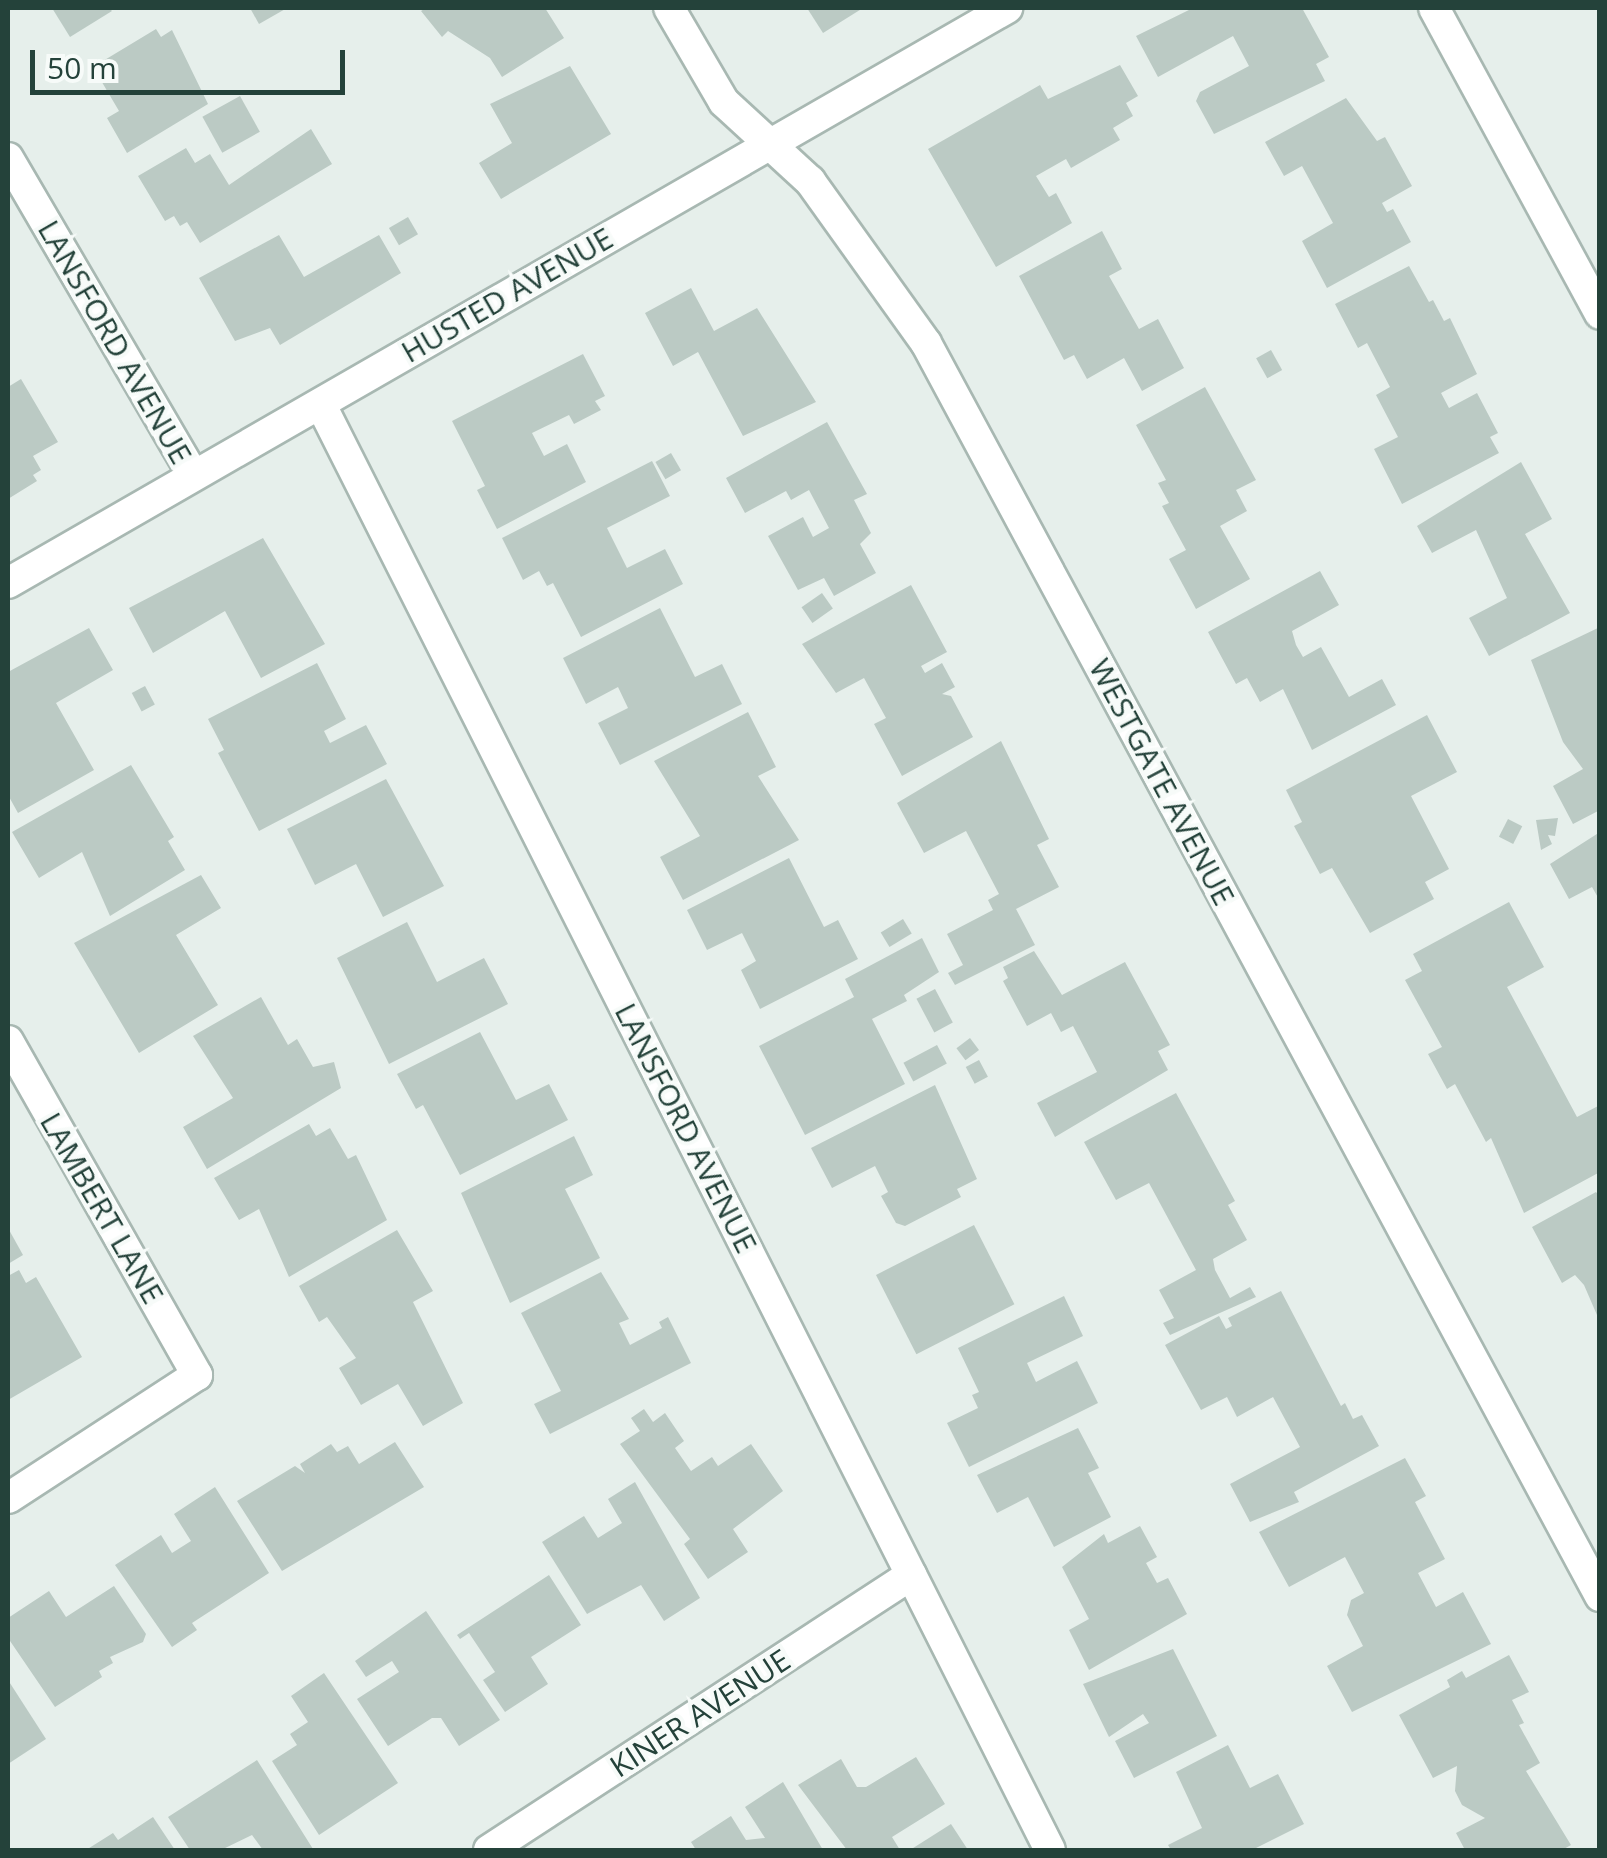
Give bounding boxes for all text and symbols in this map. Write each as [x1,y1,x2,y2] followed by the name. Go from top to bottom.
[35,30,350,92] scale bar
[47,47,117,88] text: 50 m
[31,214,199,470] street label: LANSFORD AVENUE
[395,220,619,370] street label: HUSTED AVENUE
[1082,653,1242,911] street label: WESTGATE AVENUE
[607,997,765,1259] street label: LANSFORD AVENUE
[33,1106,171,1310] street label: LAMBERT LANE
[603,1642,797,1784] street label: KINER AVENUE

